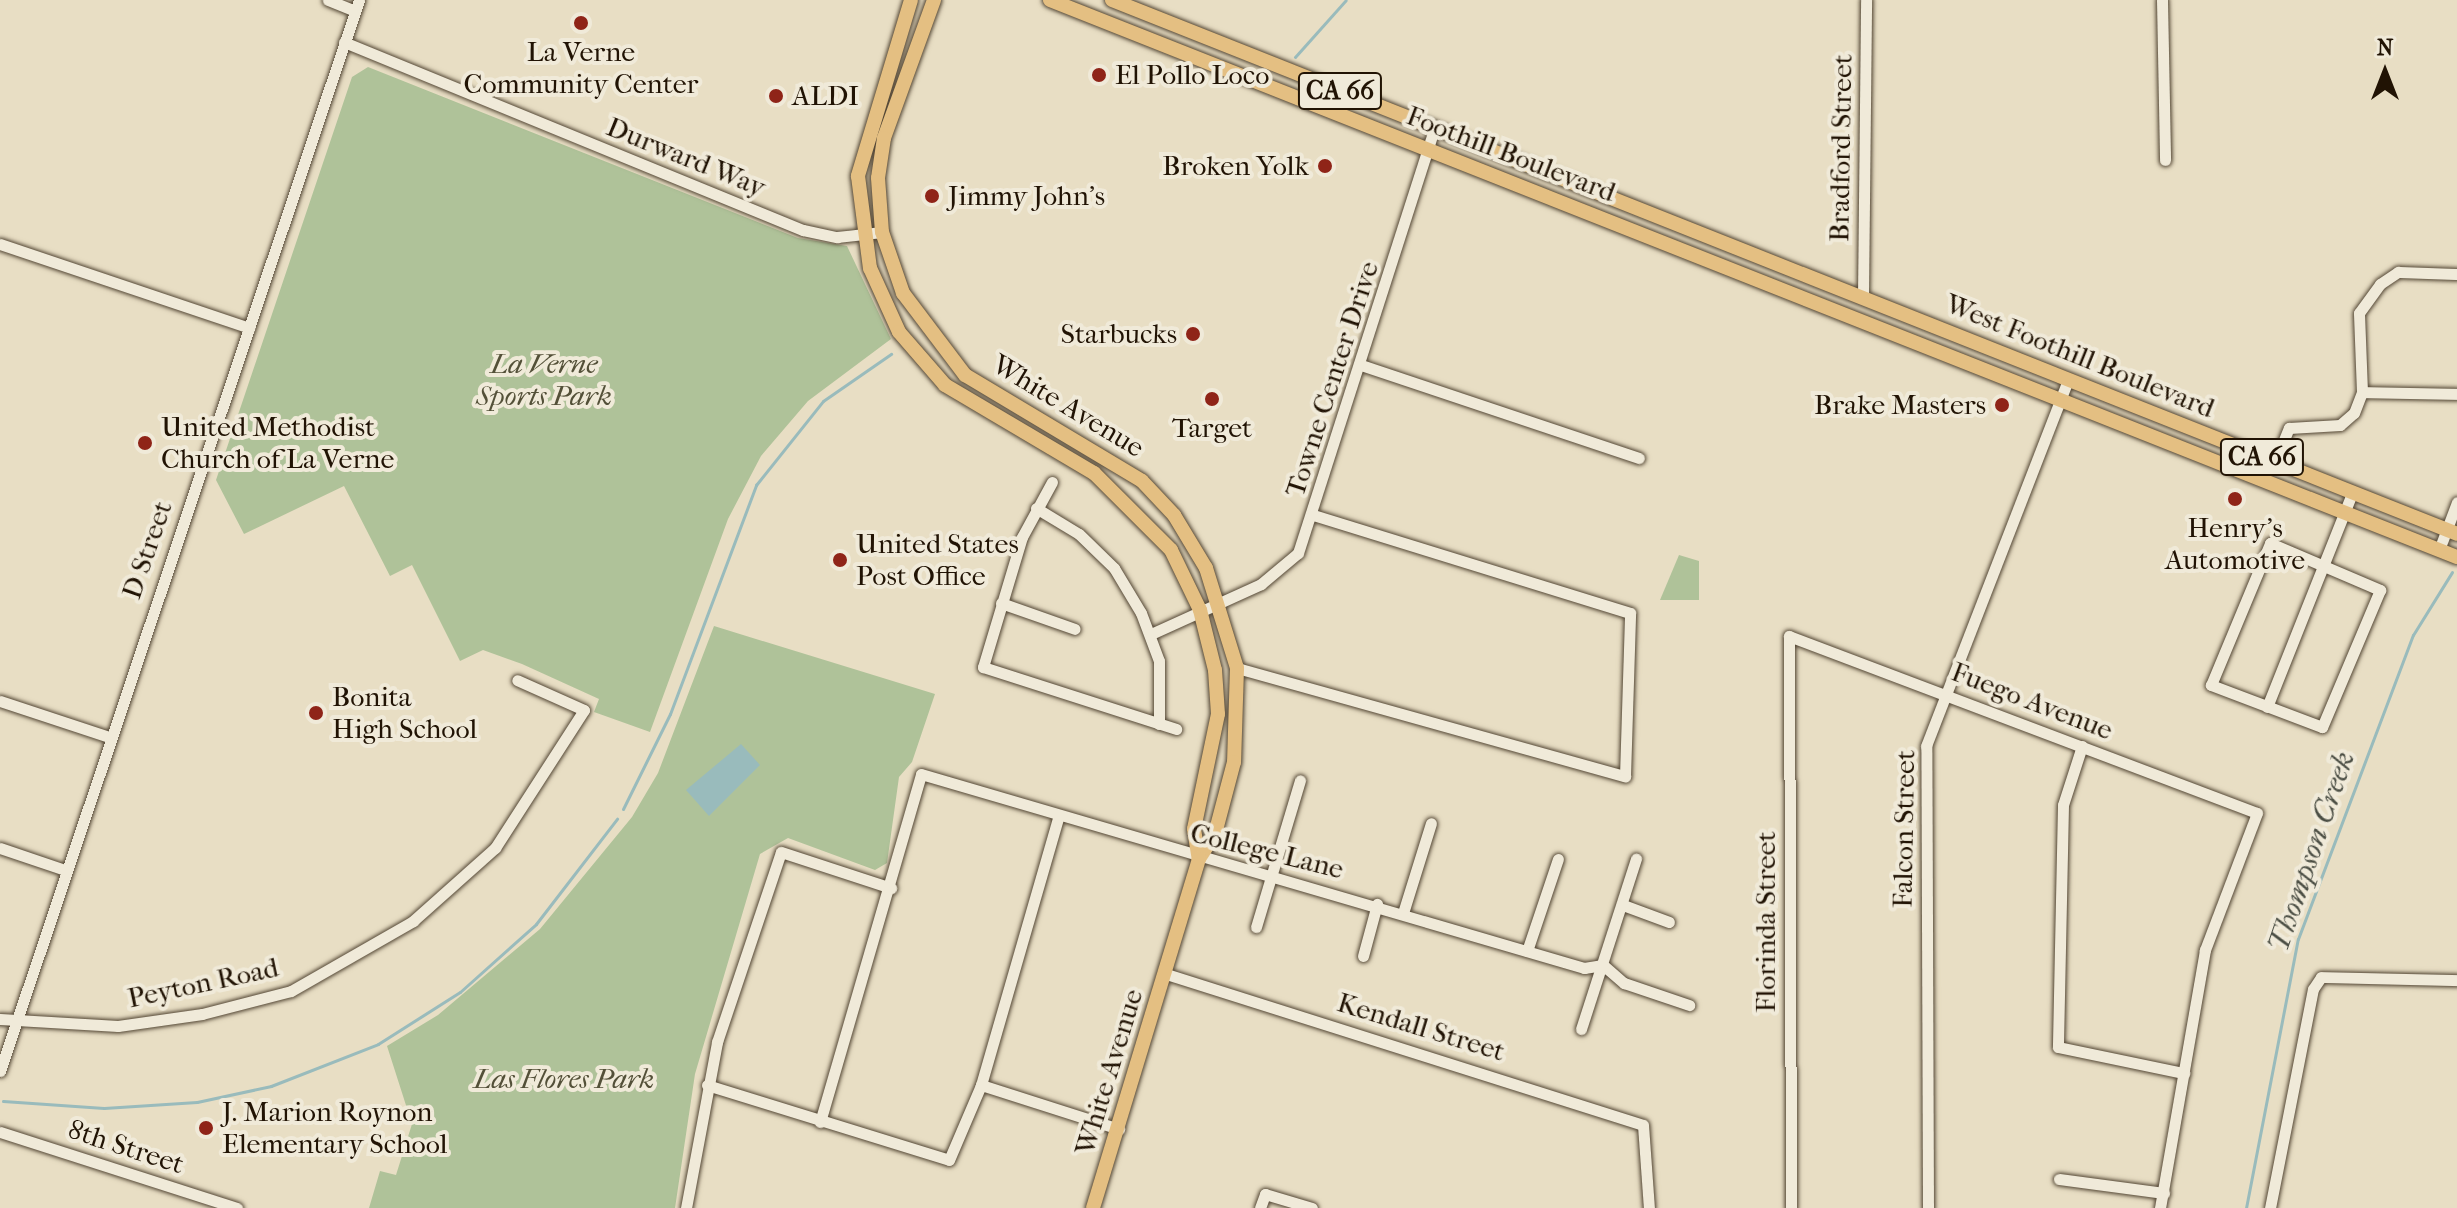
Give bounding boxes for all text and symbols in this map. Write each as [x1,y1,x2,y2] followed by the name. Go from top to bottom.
[572,14,590,32] marker: La Verne Community Center
[2345,32,2425,112] north arrow
[464,35,698,101] place label: La Verne Community Center
[2377,35,2393,61] text: N
[1823,54,1859,242] street label: Bradford Street
[1115,58,1269,92] place label: El Pollo Loco
[1090,66,1108,84] marker: El Pollo Loco
[1296,69,1384,113] road number: CA 66
[792,79,859,113] place label: ALDI
[767,87,785,105] marker: ALDI
[1402,99,1620,209] street label: Foothill Boulevard
[602,110,770,204] street label: Durward Way
[1162,149,1309,183] place label: Broken Yolk
[1316,157,1334,175] marker: Broken Yolk
[948,179,1105,213] place label: Jimmy John's
[923,187,941,205] marker: Jimmy John's
[1278,257,1386,501] street label: Towne Center Drive
[1941,287,2219,425] street label: West Foothill Boulevard
[1061,317,1177,351] place label: Starbucks
[1184,325,1202,343] marker: Starbucks
[476,347,612,413] park label: La Verne Sports Park
[986,347,1150,465] street label: White Avenue
[1814,388,1986,422] place label: Brake Masters
[1203,390,1221,408] marker: Target
[1993,396,2011,414] marker: Brake Masters
[161,410,394,476] place label: United Methodist Church of La Verne
[1172,411,1252,445] place label: Target
[136,434,154,452] marker: United Methodist Church of La Verne
[2218,435,2306,479] road number: CA 66
[2226,490,2244,508] marker: Henry's Automotive
[115,497,179,603] street label: D Street
[2165,511,2305,577] place label: Henry's Automotive
[856,527,1019,593] place label: United States Post Office
[831,551,849,569] marker: United States Post Office
[1947,655,2117,747] street label: Fuego Avenue
[332,680,477,746] place label: Bonita High School
[307,704,325,722] marker: Bonita High School
[2261,747,2363,957] water label: Thompson Creek
[1886,750,1922,908] street label: Falcon Street
[1187,816,1347,886] street label: College Lane
[1749,831,1783,1013] street label: Florinda Street
[125,951,281,1015] street label: Peyton Road
[1068,985,1150,1159] street label: White Avenue
[1333,986,1509,1068] street label: Kendall Street
[474,1062,654,1096] park label: Las Flores Park
[222,1095,448,1161] place label: J. Marion Roynon Elementary School
[64,1113,188,1181] street label: 8th Street
[197,1119,215,1137] marker: J. Marion Roynon Elementary School

